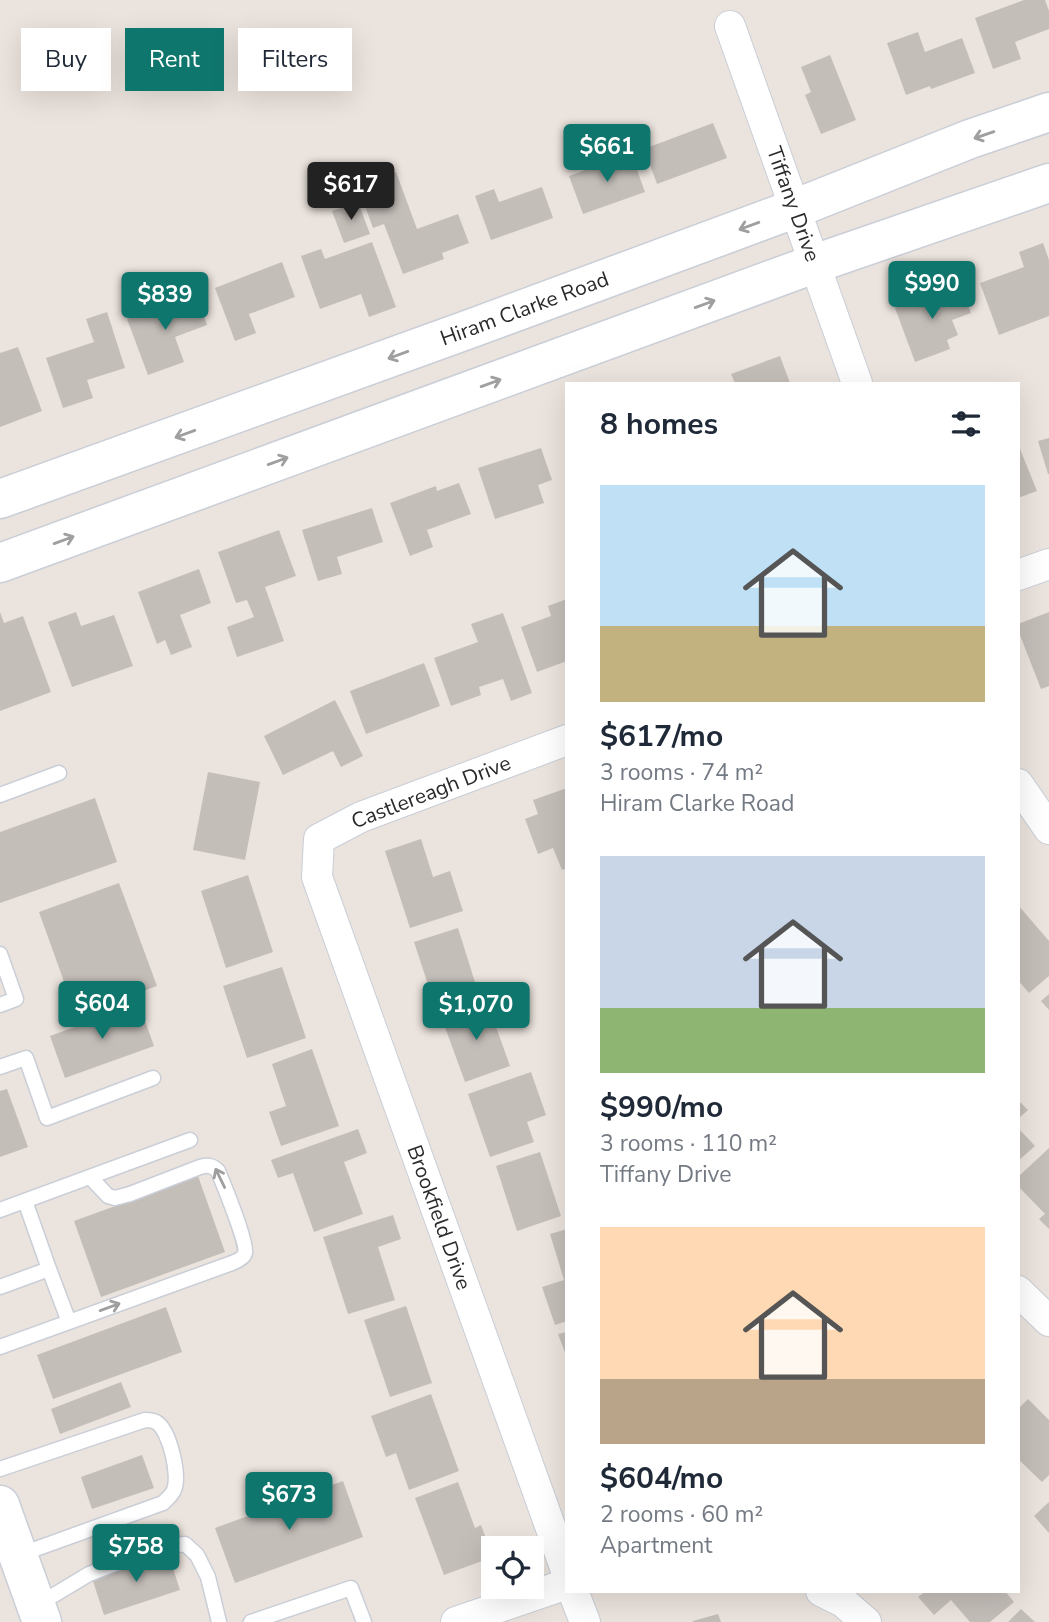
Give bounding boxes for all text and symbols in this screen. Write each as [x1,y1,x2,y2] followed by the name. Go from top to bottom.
[21,28,111,91] chip: Buy
[125,28,224,91] chip: Rent
[238,28,352,91] chip: Filters
[566,124,648,184] pin: $661
[974,130,996,142] one-way arrow
[579,131,635,162] text: $661
[760,143,827,265] street label: Tiffany Drive
[310,162,392,222] pin: $617
[323,169,379,200] text: $617
[739,220,761,233] one-way arrow
[891,262,973,321] pin: $990
[436,265,613,352] street label: Hiram Clarke Road
[904,268,960,299] text: $990
[124,272,206,332] pin: $839
[137,279,193,310] text: $839
[693,297,715,310] one-way arrow
[388,350,410,363] one-way arrow
[480,376,502,388] one-way arrow
[600,404,718,445] text: 8 homes
[947,405,985,443] icon: filters
[174,428,196,441] one-way arrow
[266,454,288,466] one-way arrow
[730,530,856,656] icon: home
[53,532,74,545] one-way arrow
[600,716,723,757] text: $617/mo
[347,749,515,835] street label: Castlereagh Drive
[600,757,763,788] text: 3 rooms · 74 m²
[600,788,794,819] text: Hiram Clarke Road
[730,901,856,1027] icon: home
[61,982,143,1041] pin: $604
[419,982,533,1042] pin: $1,070
[74,988,130,1019] text: $604
[439,989,513,1020] text: $1,070
[600,1087,723,1128] text: $990/mo
[600,1128,777,1159] text: 3 rooms · 110 m²
[400,1141,478,1294] street label: Brookfield Drive
[600,1159,731,1190] text: Tiffany Drive
[212,1168,226,1189] one-way arrow
[730,1272,856,1398] icon: home
[99,1300,121,1312] one-way arrow
[600,1458,723,1499] text: $604/mo
[248,1472,330,1532] pin: $673
[261,1479,317,1510] text: $673
[600,1499,763,1530] text: 2 rooms · 60 m²
[95,1524,177,1584] pin: $758
[600,1530,712,1561] text: Apartment
[108,1531,164,1562] text: $758
[481,1536,544,1599] map controls
[481,1536,544,1599] button: locate

